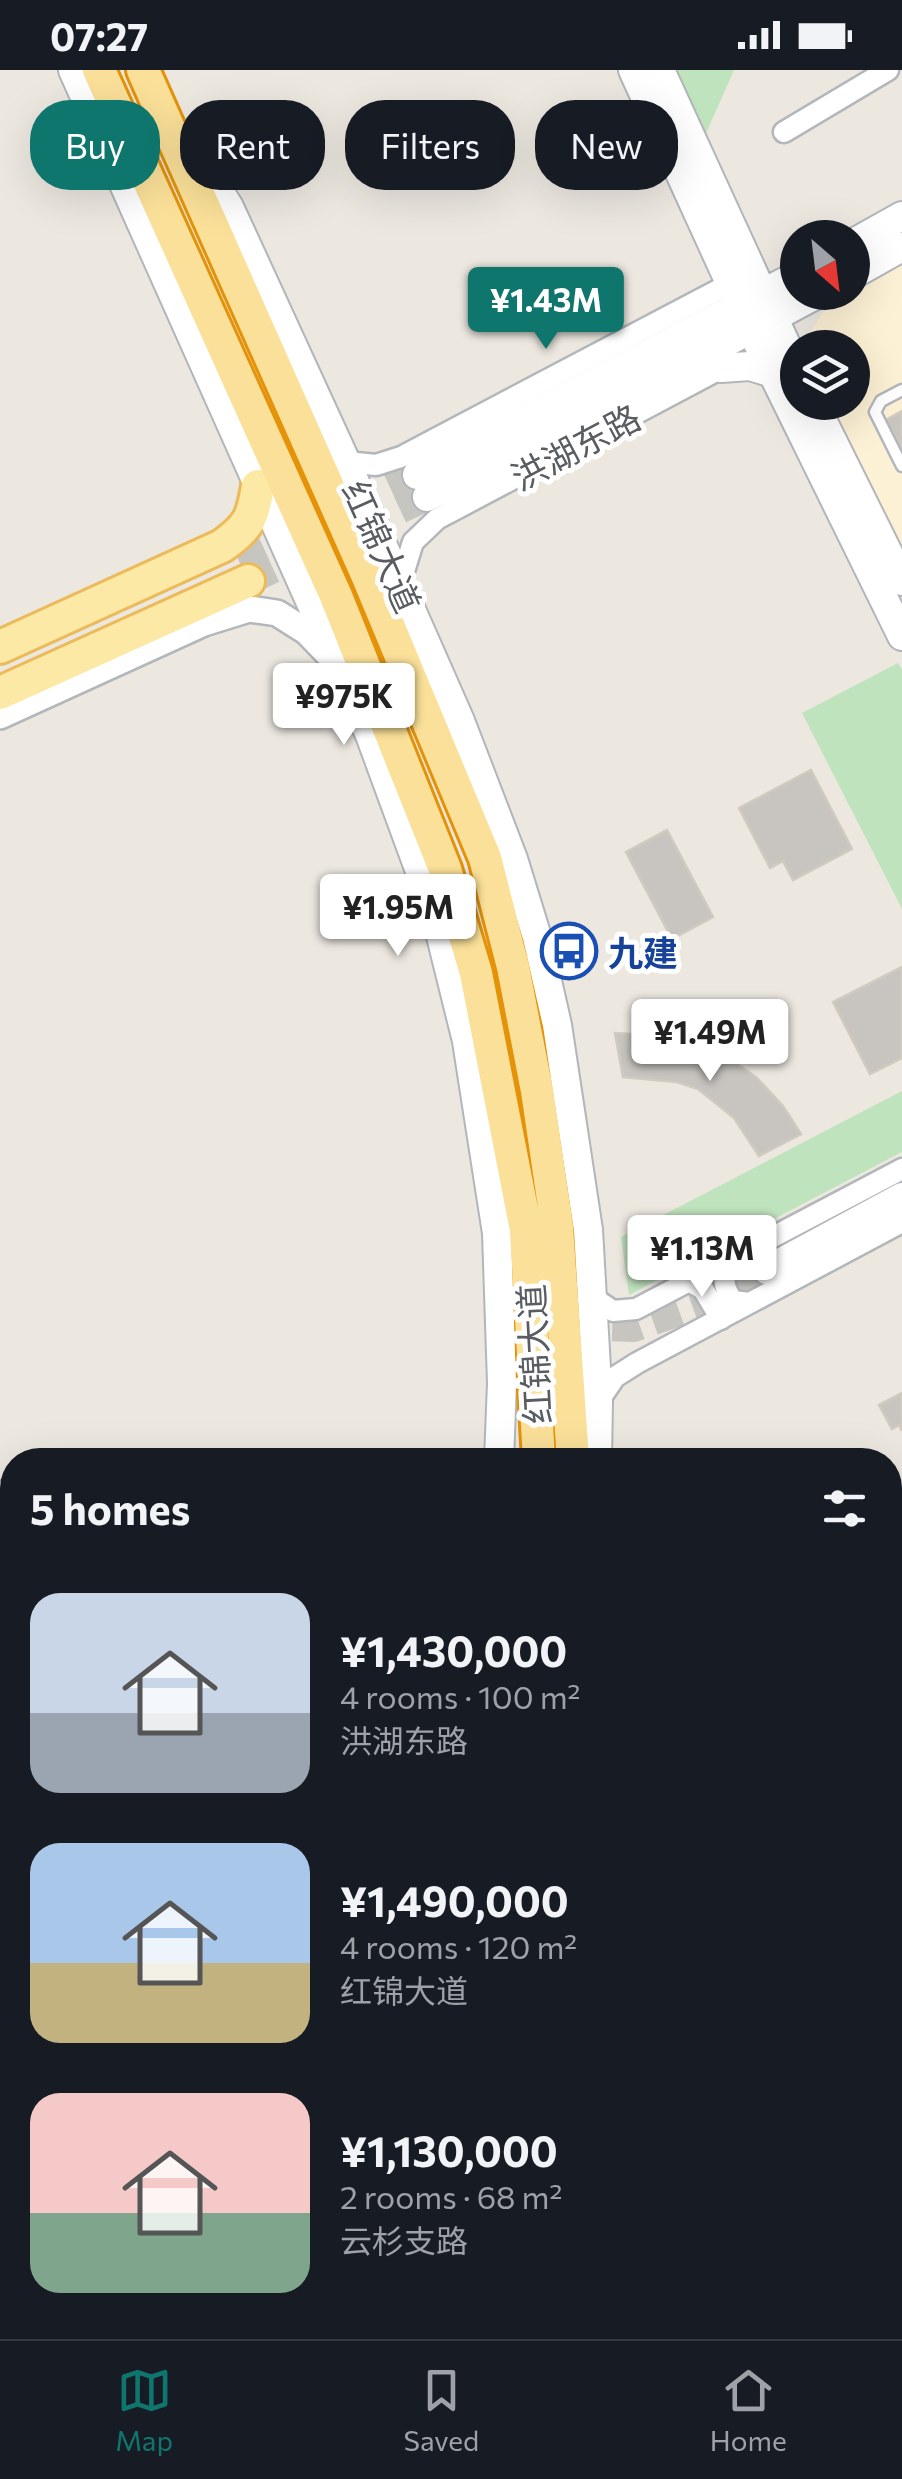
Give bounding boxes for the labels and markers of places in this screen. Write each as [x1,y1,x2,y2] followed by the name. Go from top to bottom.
[465,267,627,352] pin: ¥1.43M
[274,663,414,748] pin: ¥975K
[317,874,479,959] pin: ¥1.95M
[539,921,599,981] bus stop icon: 九建
[608,930,678,973] place label: 九建
[629,999,791,1084] pin: ¥1.49M
[621,1215,783,1300] pin: ¥1.13M

